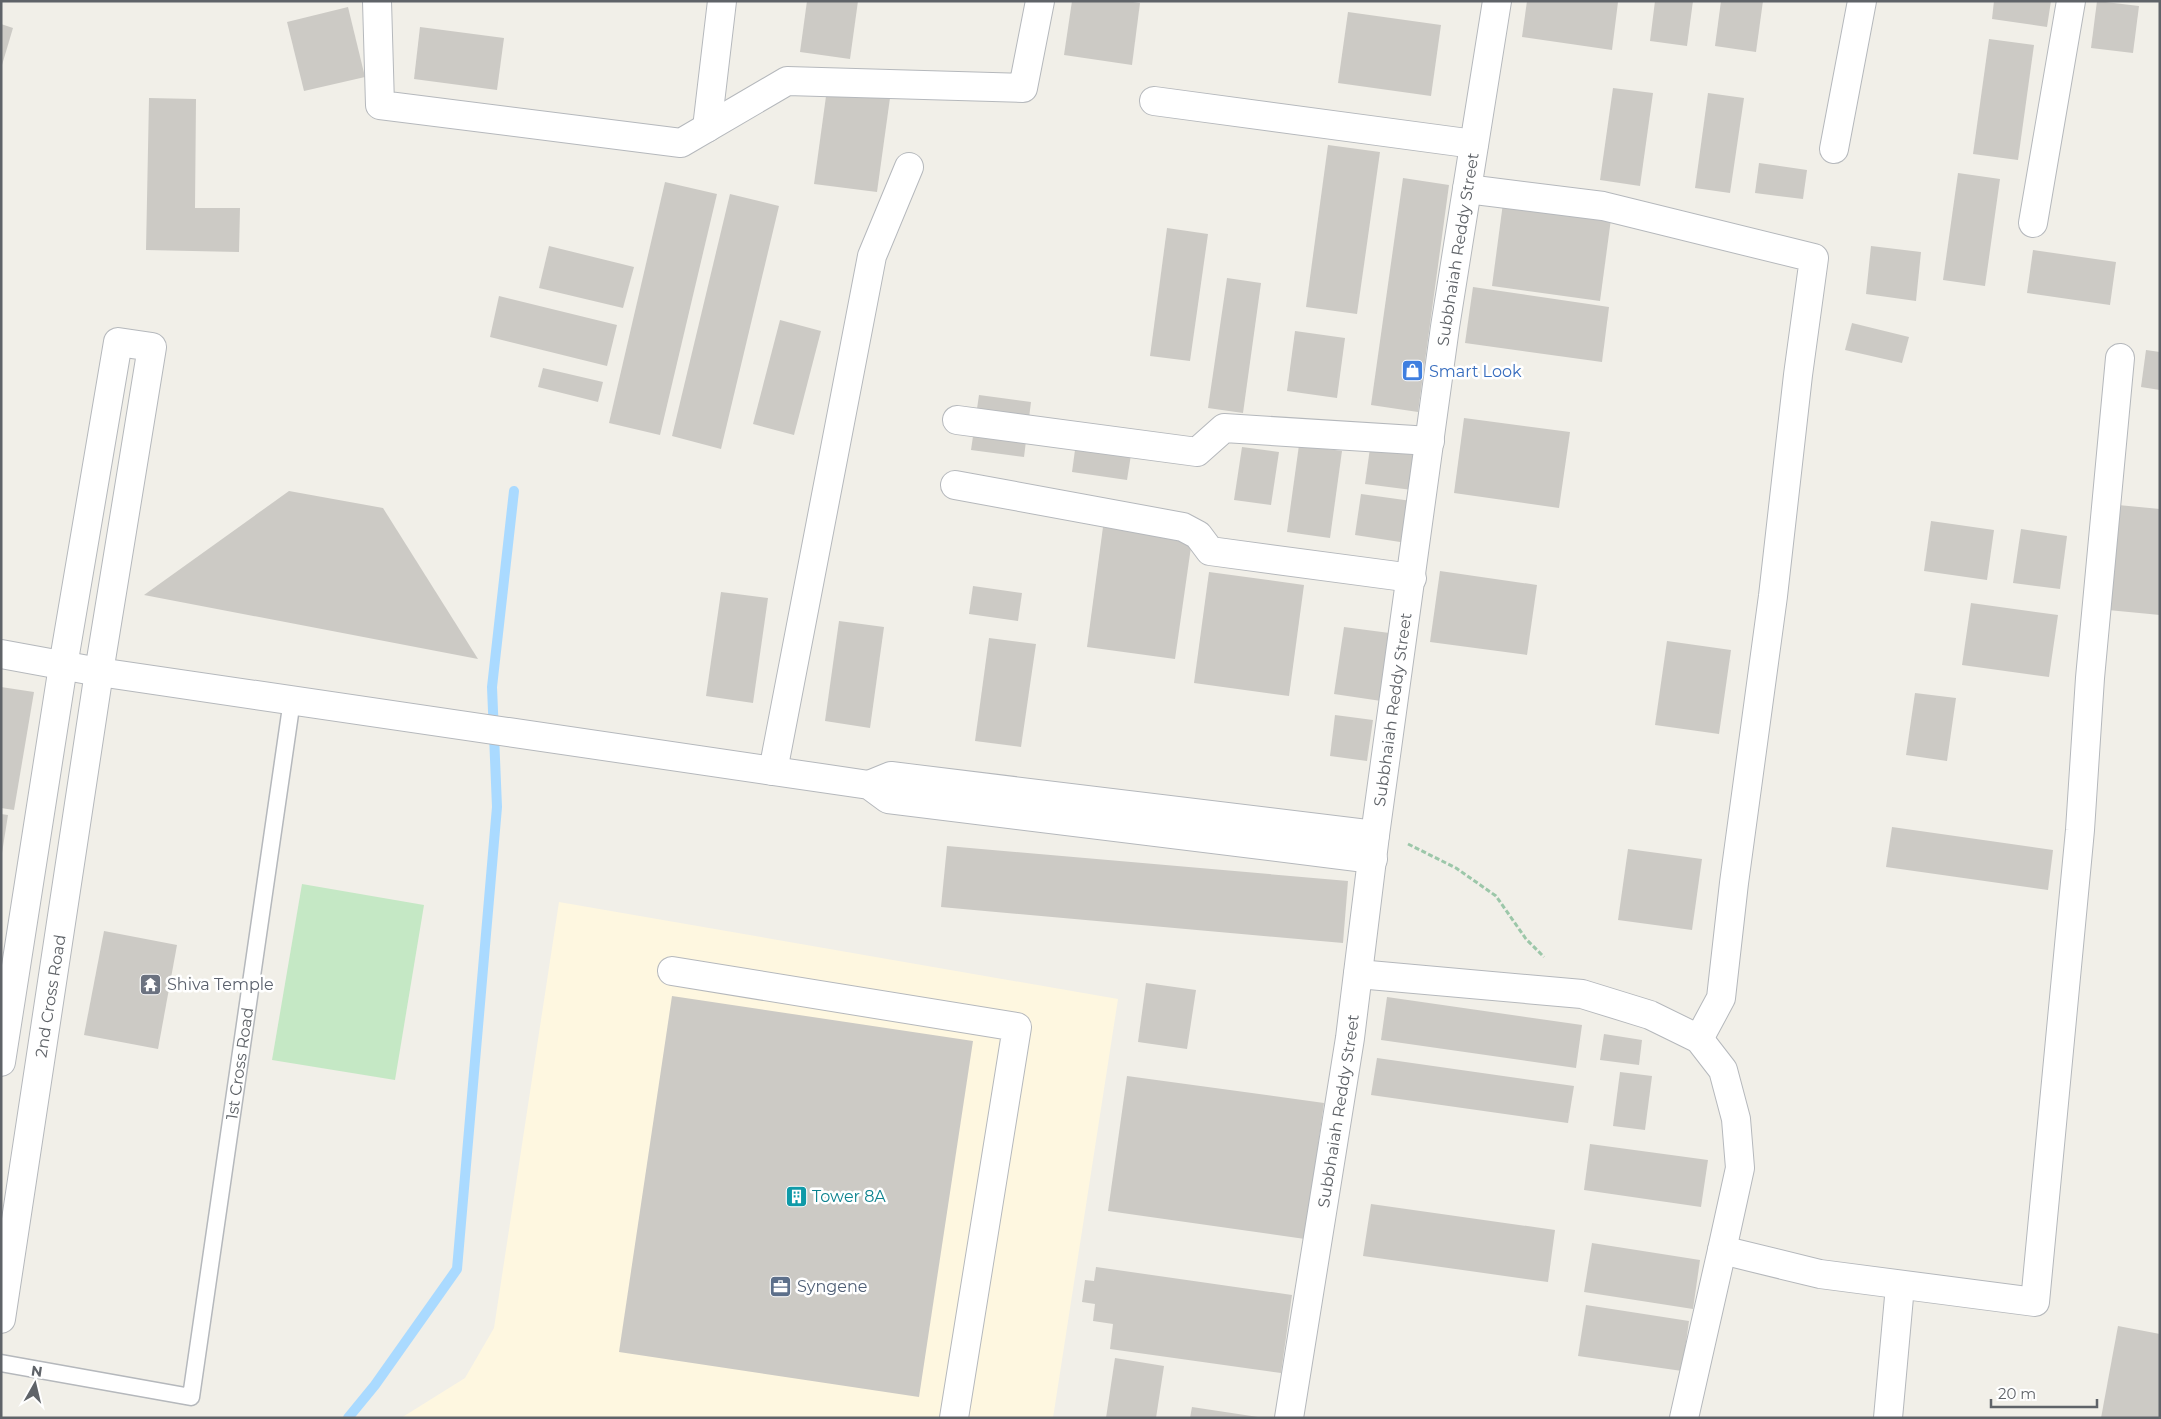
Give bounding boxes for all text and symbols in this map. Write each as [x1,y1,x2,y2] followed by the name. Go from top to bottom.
[1433,151,1483,347] street label: Subbhaiah Reddy Street
[1401,359,1425,383] shop icon: Smart Look
[1429,362,1522,381] place label: Smart Look
[1370,611,1416,808] street label: Subbhaiah Reddy Street
[31,933,70,1059] street label: 2nd Cross Road
[139,972,163,996] temple icon: Shiva Temple
[167,975,274,994] place label: Shiva Temple
[222,1006,257,1121] street label: 1st Cross Road
[1314,1013,1363,1209] street label: Subbhaiah Reddy Street
[784,1184,808,1208] building icon: Tower 8A
[812,1187,886,1206] place label: Tower 8A
[769,1274,793,1298] office icon: Syngene
[797,1277,867,1296] place label: Syngene
[10,1359,60,1409] north arrow
[30,1361,44,1381] text: N
[1991,1376,2097,1408] scale bar
[1998,1384,2036,1403] text: 20 m

